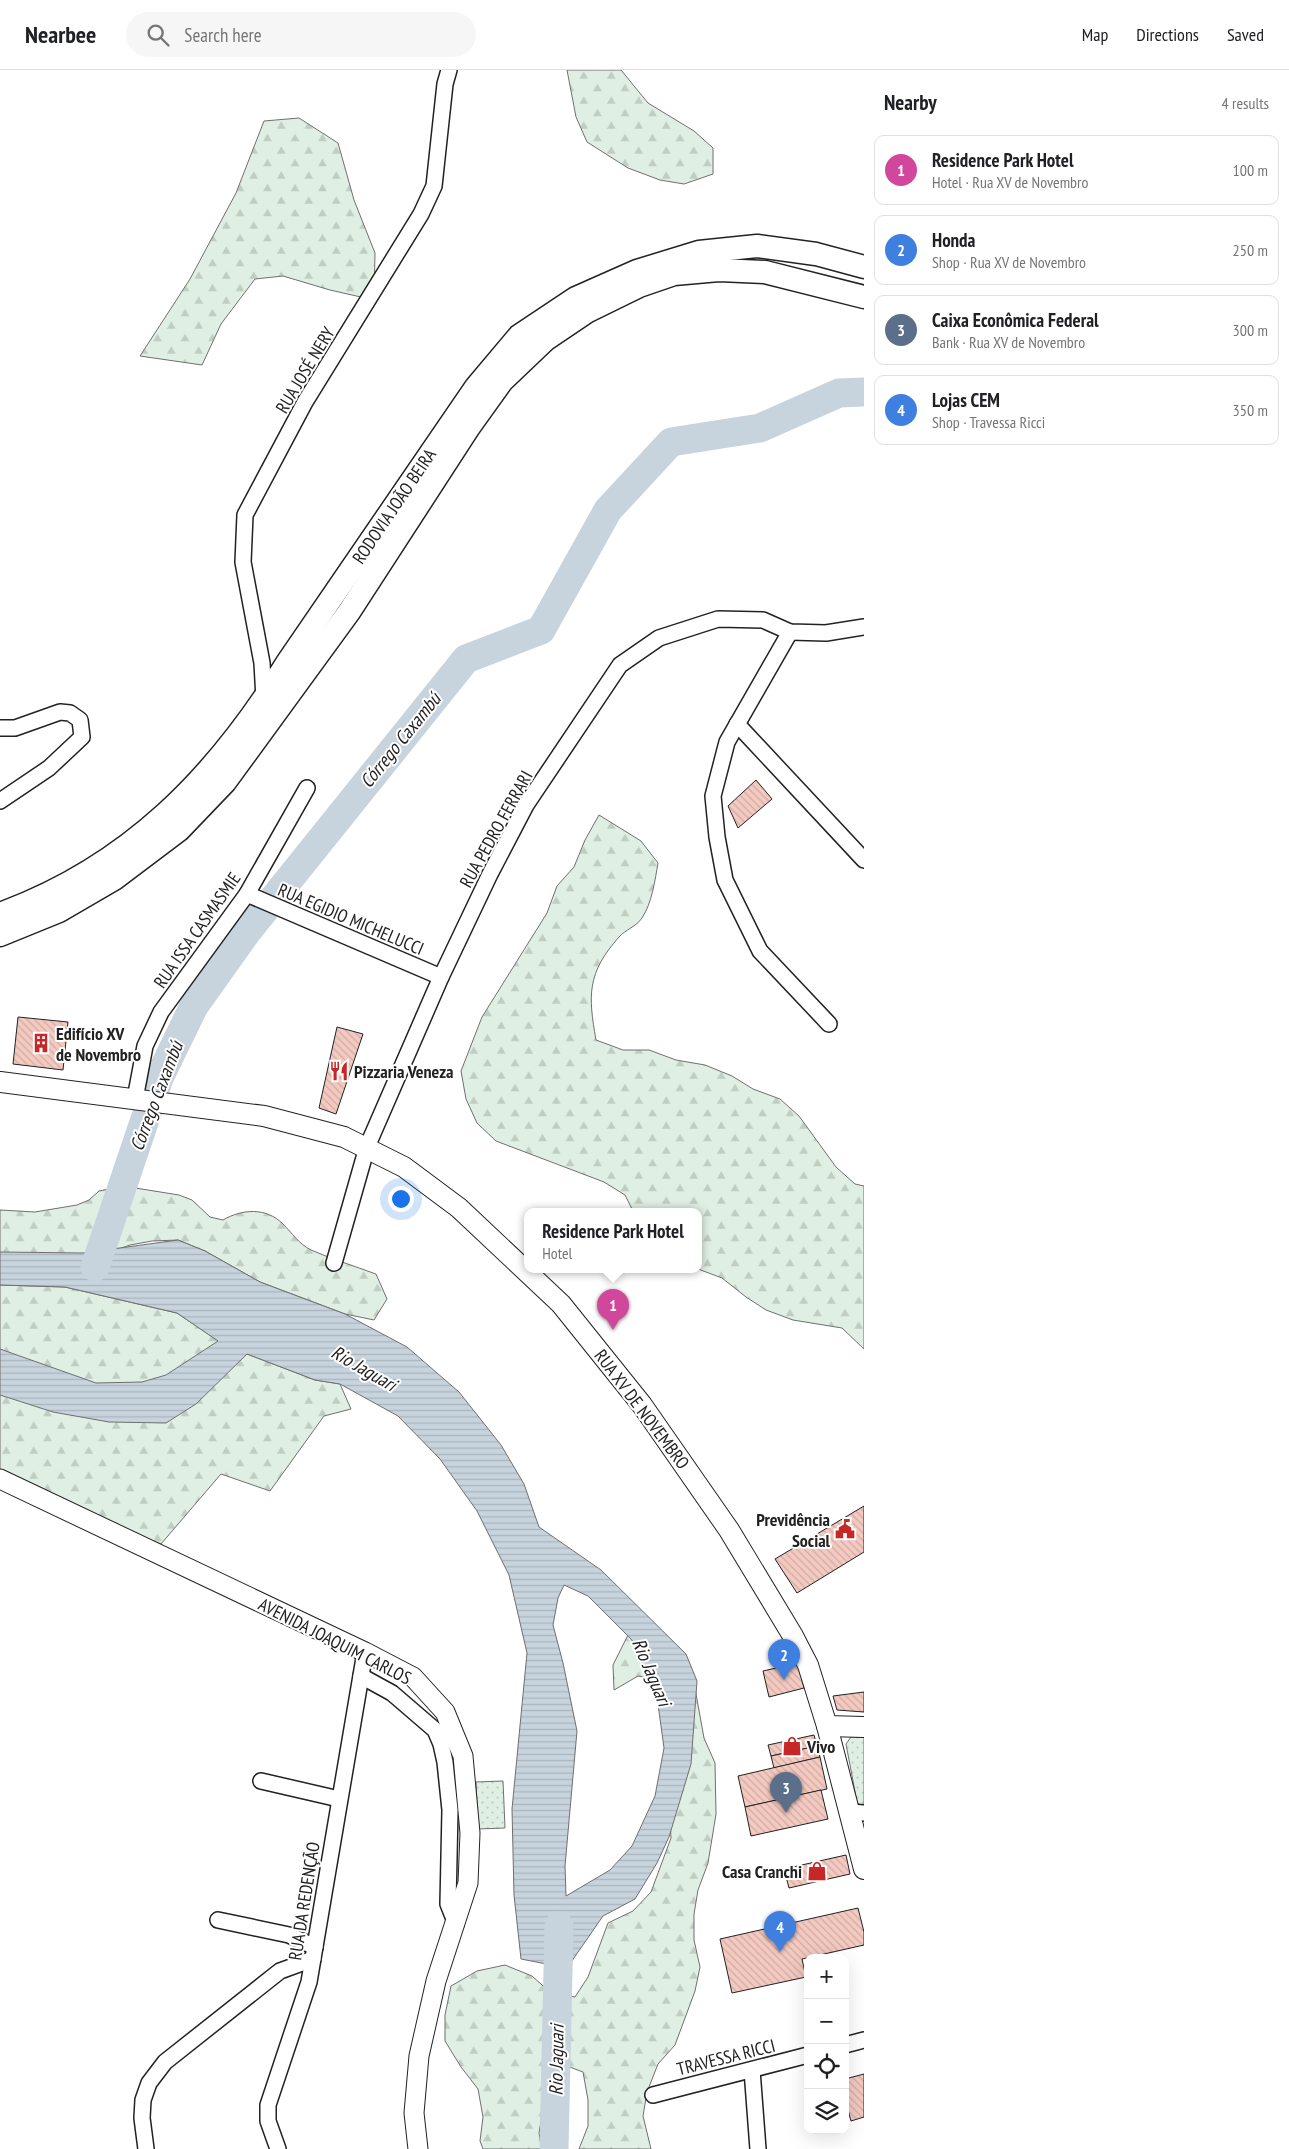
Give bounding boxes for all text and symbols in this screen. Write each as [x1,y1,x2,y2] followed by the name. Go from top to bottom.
[126,12,476,57] search box
[25,19,96,50] text: Nearbee
[144,21,172,49] icon: search
[184,23,262,47] text: Search here
[1082,23,1108,46] text: Map
[1136,23,1199,46] text: Directions
[1227,23,1264,46] text: Saved
[884,89,937,116] text: Nearby
[1222,93,1269,113] text: 4 results
[932,148,1074,172] text: Residence Park Hotel
[897,160,905,180] text: 1
[1233,160,1268,180] text: 100 m
[932,172,1088,192] text: Hotel · Rua XV de Novembro
[932,228,975,252] text: Honda
[897,240,905,260] text: 2
[1233,240,1268,260] text: 250 m
[932,252,1086,272] text: Shop · Rua XV de Novembro
[932,308,1099,332] text: Caixa Econômica Federal
[897,320,905,340] text: 3
[1233,320,1268,340] text: 300 m
[270,322,340,417] street label: RUA JOSÉ NERY
[932,332,1085,352] text: Bank · Rua XV de Novembro
[932,388,1000,412] text: Lojas CEM
[897,400,905,420] text: 4
[1233,400,1268,420] text: 350 m
[932,412,1045,432] text: Shop · Travessa Ricci
[347,444,441,568] street label: RODOVIA JOÃO BEIRA
[354,686,447,792] water label: Córrego Caxambú
[454,766,538,892] street label: RUA PEDRO FERRARI
[149,868,245,992] street label: RUA ISSA CASMASMIE
[275,878,427,960] street label: RUA EGIDIO MICHELUCCI
[56,1022,141,1066] place label: Edifício XV de Novembro
[30,1032,52,1054] building icon: Edifício XV de Novembro
[124,1036,188,1154] water label: Córrego Caxambú
[328,1060,350,1082] restaurant icon: Pizzaria Veneza
[354,1060,454,1083] place label: Pizzaria Veneza
[388,1186,414,1212] your location
[524,1208,702,1273] popup
[542,1219,684,1243] text: Residence Park Hotel
[542,1243,572,1263] text: Hotel
[597,1289,629,1330] pin: 1
[327,1340,403,1398] water label: Rio Jaguari
[589,1345,695,1474] street label: RUA XV DE NOVEMBRO
[756,1508,831,1552] place label: Previdência Social
[834,1518,856,1540] public building icon: Previdência Social
[255,1593,415,1690] street label: AVENIDA JOAQUIM CARLOS
[627,1635,678,1712] water label: Rio Jaguari
[768,1639,800,1680] pin: 2
[781,1735,803,1757] shop icon: Vivo
[806,1735,835,1758] place label: Vivo
[770,1772,802,1813] pin: 3
[283,1840,325,1962] street label: RUA DA REDENÇÃO
[722,1860,802,1883] place label: Casa Cranchi
[806,1860,828,1882] shop icon: Casa Cranchi
[764,1911,796,1952] pin: 4
[804,1954,849,2134] map controls
[804,1954,849,1999] button: +
[804,1999,849,2044] button: −
[543,2021,569,2096] water label: Rio Jaguari
[675,2034,777,2080] street label: TRAVESSA RICCI
[804,2044,849,2089] button: locate
[804,2089,849,2134] button: layers

